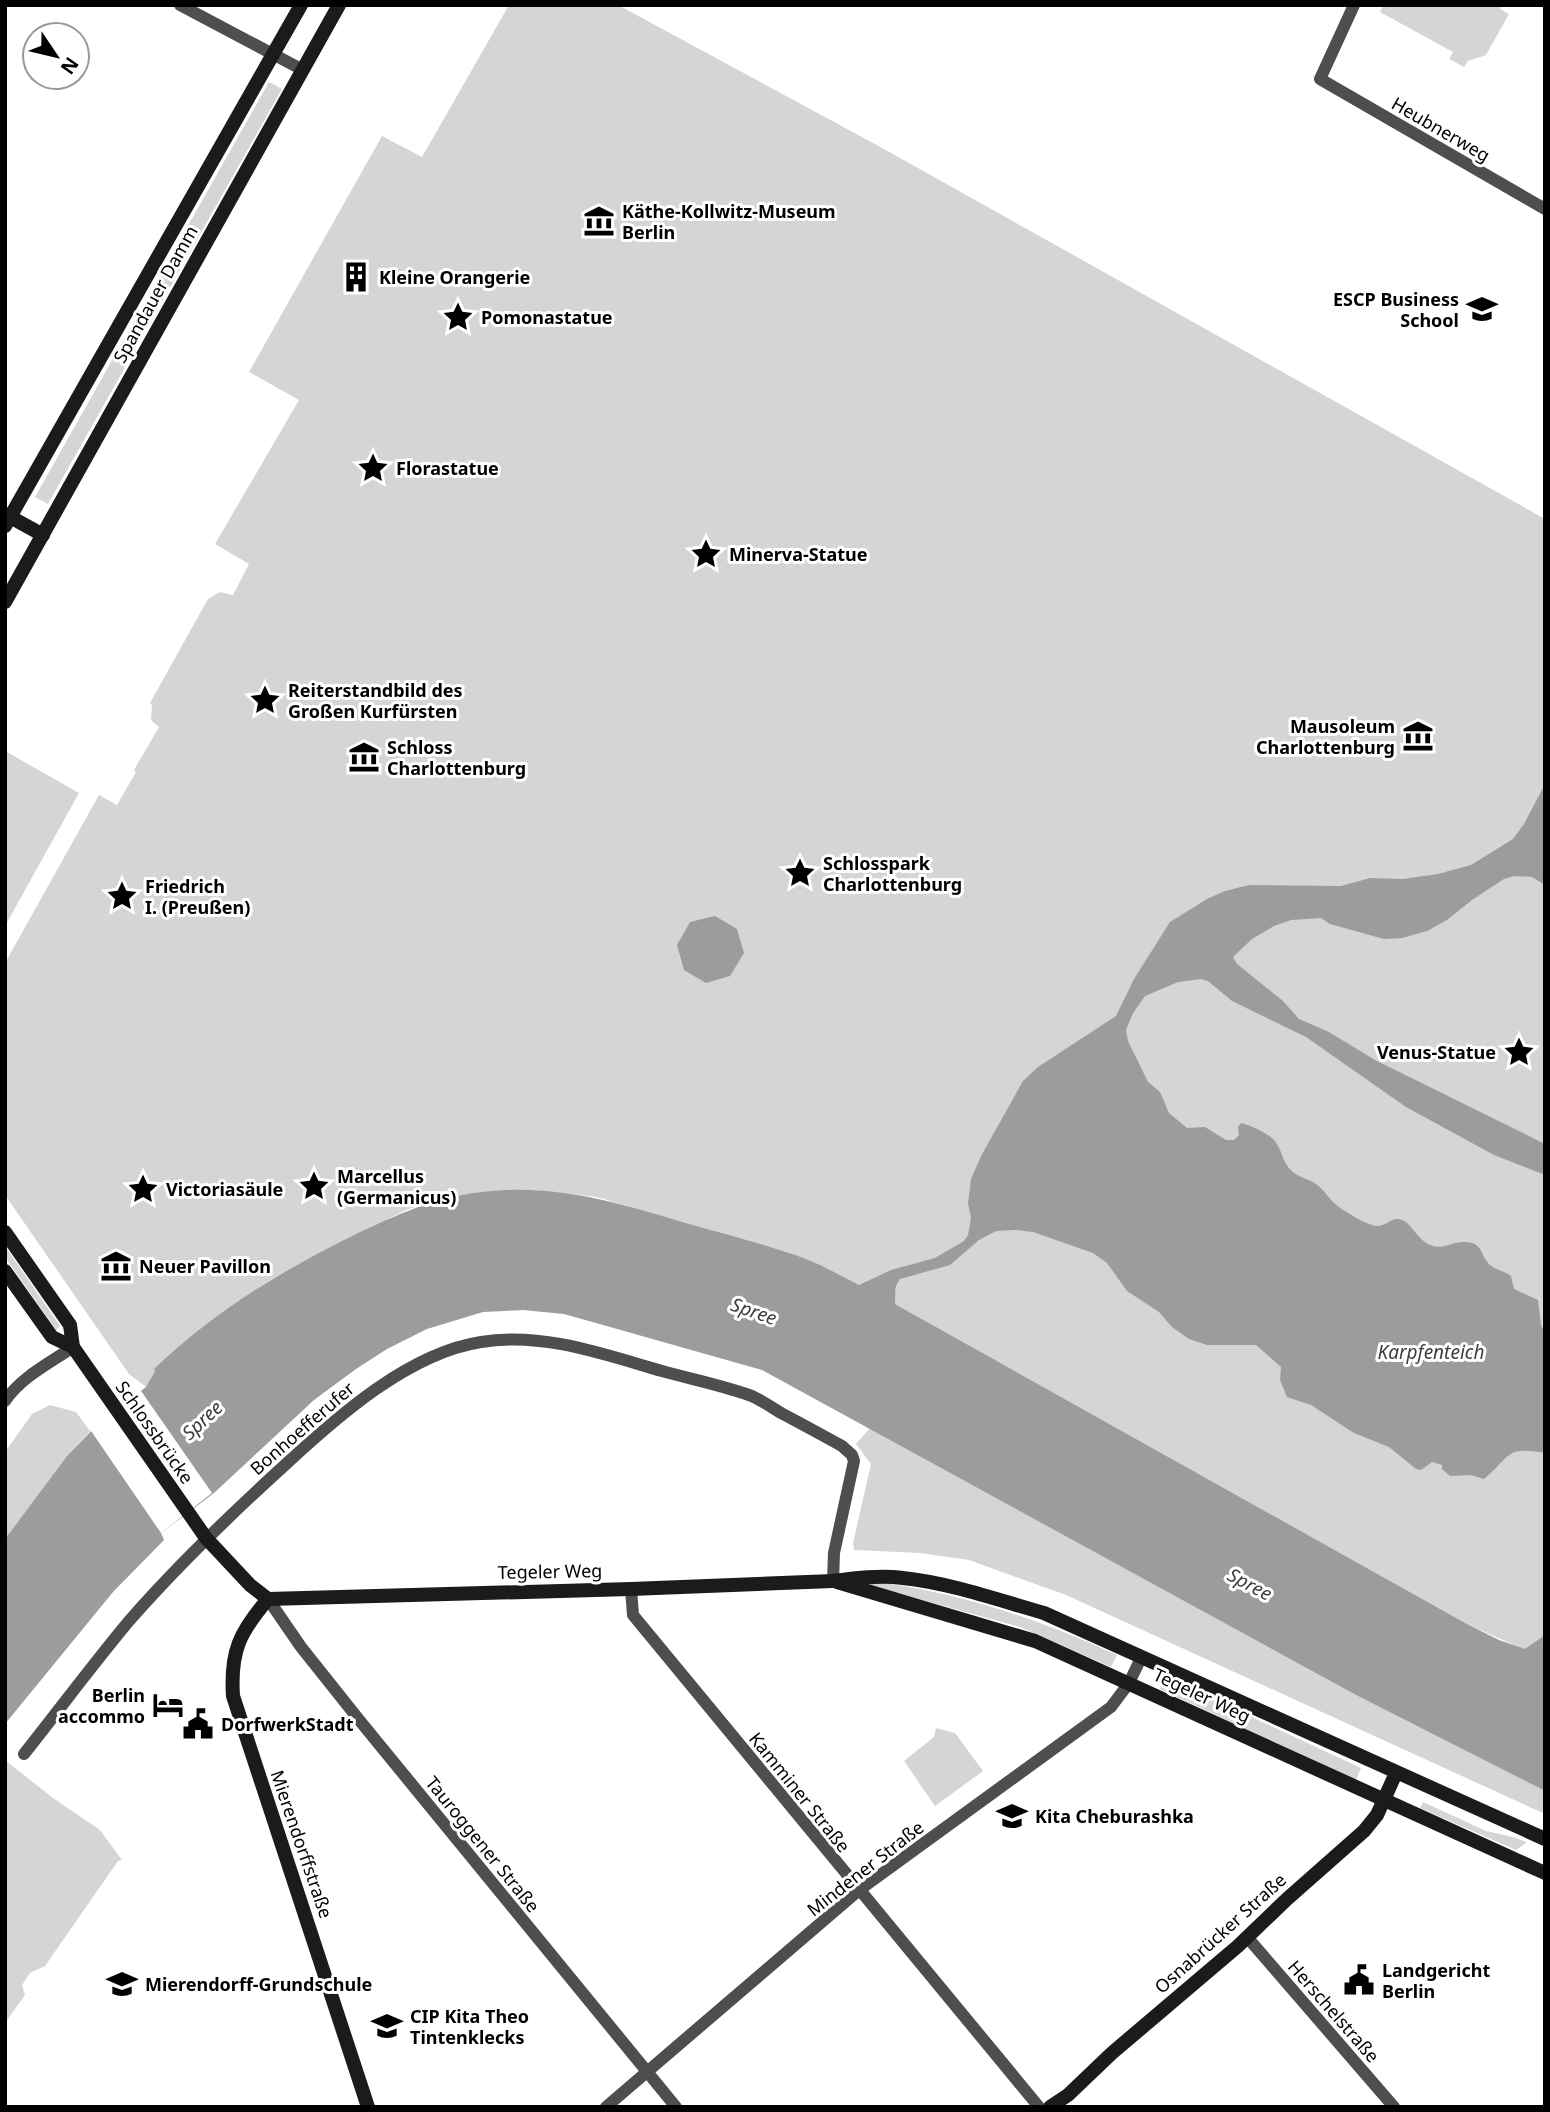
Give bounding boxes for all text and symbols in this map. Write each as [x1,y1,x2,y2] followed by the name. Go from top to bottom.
[21,21,91,91] north arrow
[55,52,85,80] text: N
[1387,91,1495,167] street label: Heubnerweg
[622,199,836,244] place label: Käthe-Kollwitz-Museum Berlin
[582,204,616,238] museum icon: Käthe-Kollwitz-Museum Berlin
[107,221,203,367] street label: Spandauer Damm
[339,260,373,294] building icon: Kleine Orangerie
[379,265,530,289] place label: Kleine Orangerie
[1333,287,1459,332] place label: ESCP Business School
[1465,292,1499,326] school or university icon: ESCP Business School
[441,300,475,334] place icon: Pomonastatue
[481,305,613,329] place label: Pomonastatue
[356,451,390,485] place icon: Florastatue
[396,456,499,480] place label: Florastatue
[689,537,723,571] place icon: Minerva-Statue
[729,542,867,566] place label: Minerva-Statue
[288,678,463,723] place label: Reiterstandbild des Großen Kurfürsten
[248,683,282,717] place icon: Reiterstandbild des Großen Kurfürsten
[1256,714,1395,759] place label: Mausoleum Charlottenburg
[1401,719,1435,753] museum icon: Mausoleum Charlottenburg
[387,735,526,780] place label: Schloss Charlottenburg
[347,740,381,774] museum icon: Schloss Charlottenburg
[823,851,962,896] place label: Schlosspark Charlottenburg
[783,856,817,890] place icon: Schlosspark Charlottenburg
[145,874,250,919] place label: Friedrich I. (Preußen)
[105,879,139,913] place icon: Friedrich I. (Preußen)
[1502,1035,1536,1069] place icon: Venus-Statue
[1377,1040,1496,1064] place label: Venus-Statue
[337,1164,456,1209] place label: Marcellus (Germanicus)
[297,1169,331,1203] place icon: Marcellus (Germanicus)
[126,1172,160,1206] place icon: Victoriasäule
[166,1177,283,1201] place label: Victoriasäule
[99,1249,133,1283] museum icon: Neuer Pavillon
[139,1254,271,1278] place label: Neuer Pavillon
[728,1291,780,1331] water label: Spree
[1378,1339,1484,1365] water label: Karpfenteich
[111,1376,199,1488] street label: Schlossbrücke
[245,1376,360,1480] street label: Bonhoefferufer
[176,1395,228,1445] water label: Spree
[497,1558,603,1584] street label: Tegeler Weg
[1223,1562,1277,1606] water label: Spree
[1150,1662,1254,1728] street label: Tegeler Weg
[58,1683,145,1728] place label: Berlin accommo
[151,1688,185,1722] hotel icon: Berlin accommo
[181,1707,215,1741] public building icon: DorfwerkStadt
[221,1712,354,1736] place label: DorfwerkStadt
[744,1727,856,1857] street label: Kamminer Straße
[265,1767,339,1921] street label: Mierendorffstraße
[421,1771,545,1917] street label: Tauroggener Straße
[995,1799,1029,1833] school or university icon: Kita Cheburashka
[1035,1804,1194,1828] place label: Kita Cheburashka
[802,1815,928,1921] street label: Mindener Straße
[1149,1868,1291,1998] street label: Osnabrücker Straße
[1283,1955,1385,2067] street label: Herschelstraße
[1382,1958,1490,2003] place label: Landgericht Berlin
[1342,1963,1376,1997] public building icon: Landgericht Berlin
[105,1967,139,2001] school or university icon: Mierendorff-Grundschule
[145,1972,372,1996] place label: Mierendorff-Grundschule
[410,2004,529,2049] place label: CIP Kita Theo Tintenklecks
[370,2009,404,2043] school or university icon: CIP Kita Theo Tintenklecks

